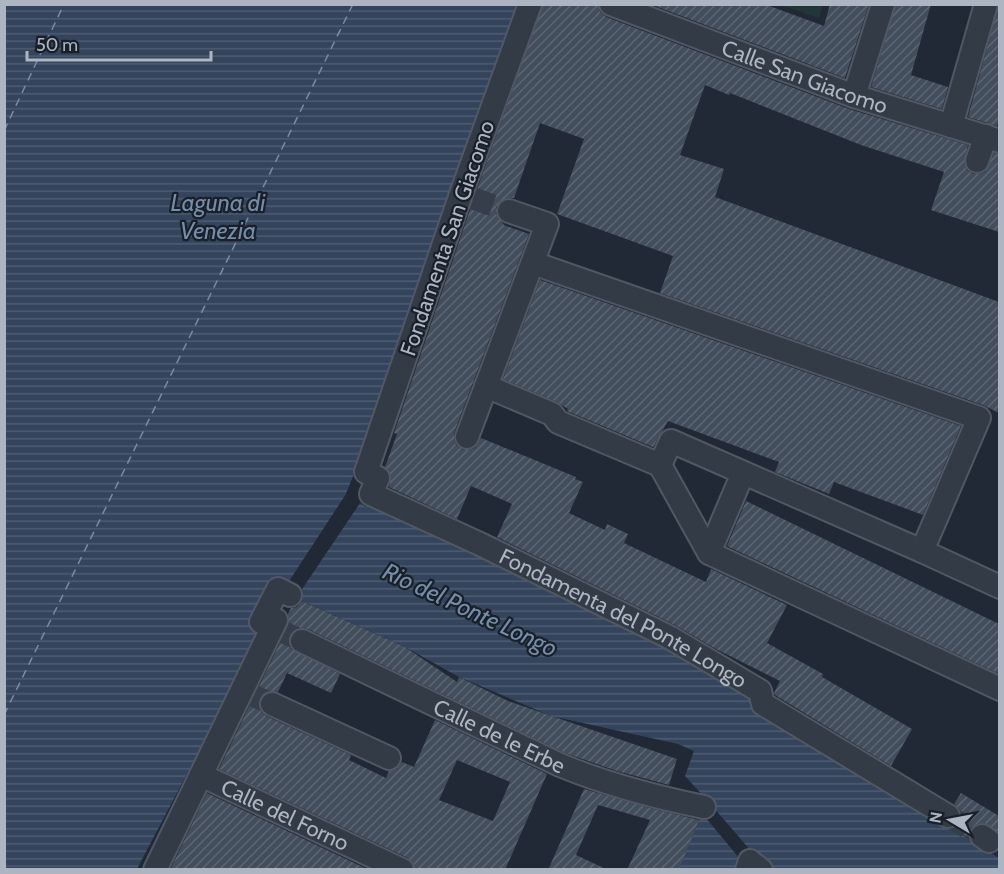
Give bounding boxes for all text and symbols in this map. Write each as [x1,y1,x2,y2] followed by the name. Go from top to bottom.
[27,24,212,62] scale bar
[36,34,78,56] text: 50 m
[718,34,891,120] street label: Calle San Giacomo
[394,117,500,359] street label: Fondamenta San Giacomo
[171,188,266,245] water label: Laguna di Venezia
[495,543,752,694] street label: Fondamenta del Ponte Longo
[378,556,562,663] water label: Rio del Ponte Longo
[429,693,569,779] street label: Calle de le Erbe
[217,773,353,857] street label: Calle del Forno
[920,790,980,850] north arrow
[925,810,946,825] text: N

